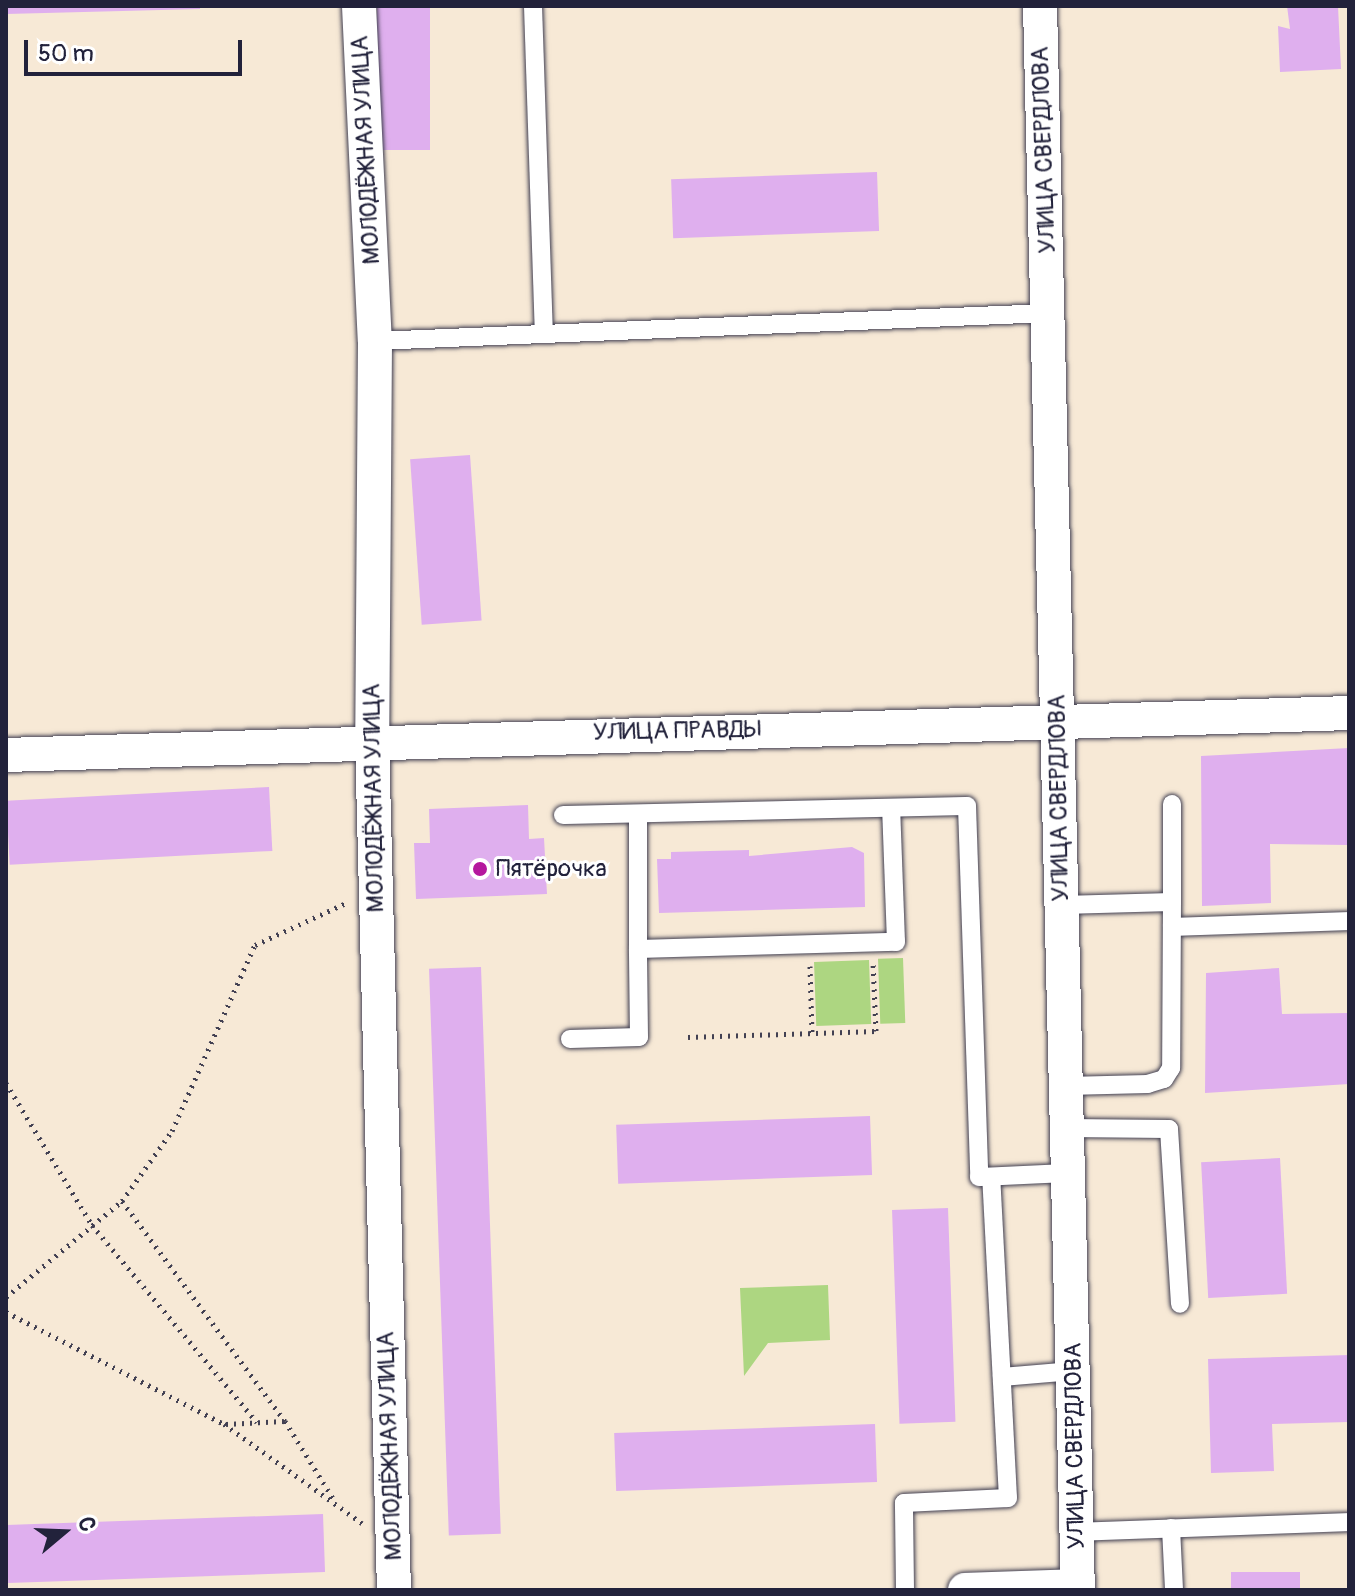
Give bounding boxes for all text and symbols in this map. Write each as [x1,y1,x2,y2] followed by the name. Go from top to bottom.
[28,24,246,74] scale bar
[346,35,386,265] street label: МОЛОДЁЖНАЯ УЛИЦА
[38,39,94,68] text: 50 m
[1026,46,1062,254] street label: УЛИЦА СВЕРДЛОВА
[358,683,390,913] street label: МОЛОДЁЖНАЯ УЛИЦА
[1043,694,1075,902] street label: УЛИЦА СВЕРДЛОВА
[593,715,761,747] street label: УЛИЦА ПРАВДЫ
[496,855,607,883] place label: Пятёрочка
[471,860,489,878] marker: Пятёрочка
[372,1331,408,1561] street label: МОЛОДЁЖНАЯ УЛИЦА
[1059,1342,1091,1550] street label: УЛИЦА СВЕРДЛОВА
[24,1492,104,1572] north arrow
[71,1513,102,1535] text: С

